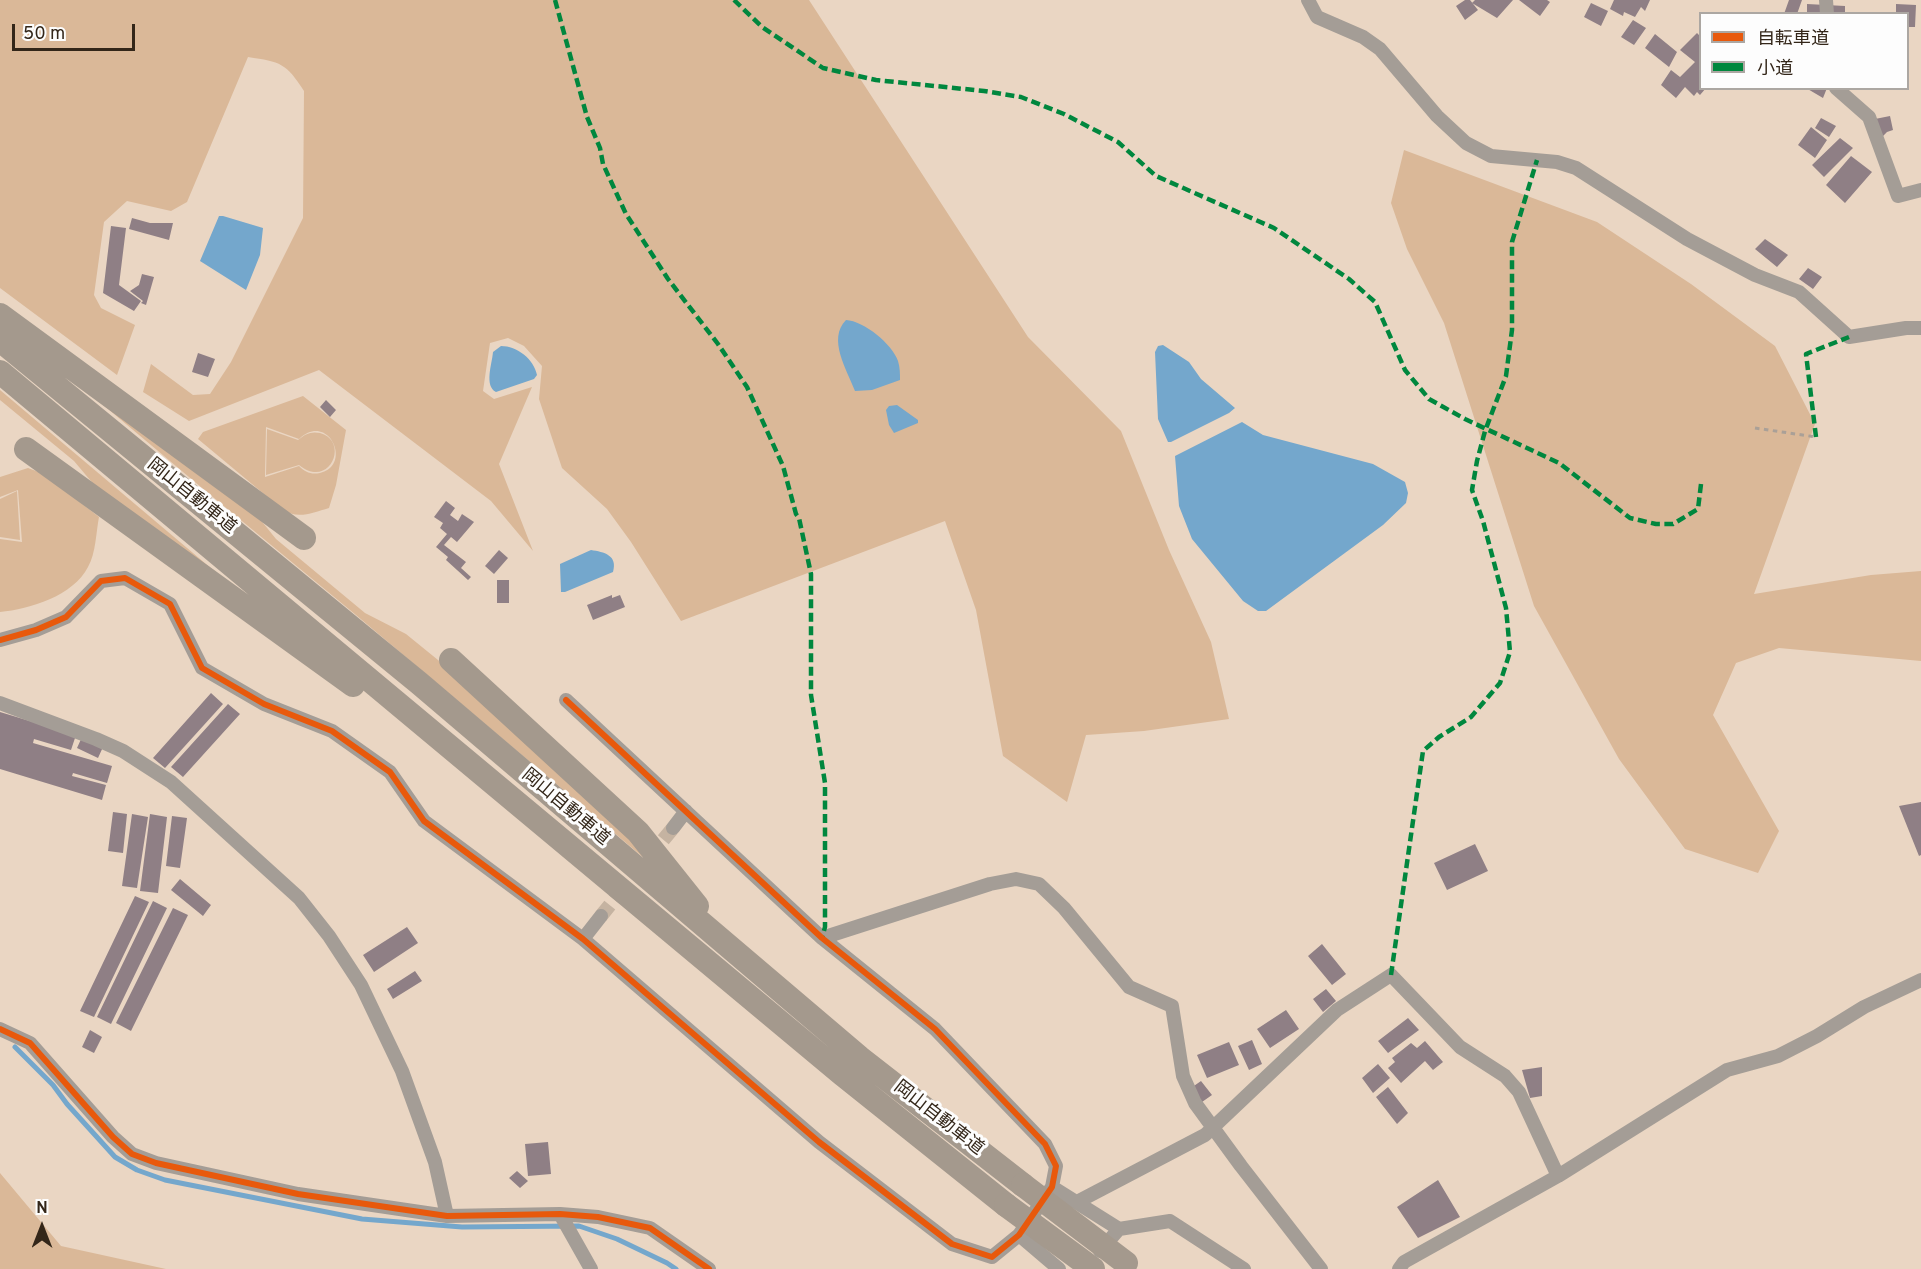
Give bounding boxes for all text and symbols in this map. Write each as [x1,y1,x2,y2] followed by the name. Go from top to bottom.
[15,12,138,50] scale bar
[1699,12,1909,90] legend
[23,23,65,46] text: 50 m
[1757,28,1829,51] text: 自転車道
[1757,58,1793,81] text: 小道
[142,455,240,539] street label: 岡山自動車道
[517,765,613,851] street label: 岡山自動車道
[889,1077,987,1161] street label: 岡山自動車道
[12,1197,72,1257] north arrow
[36,1199,48,1219] text: N

